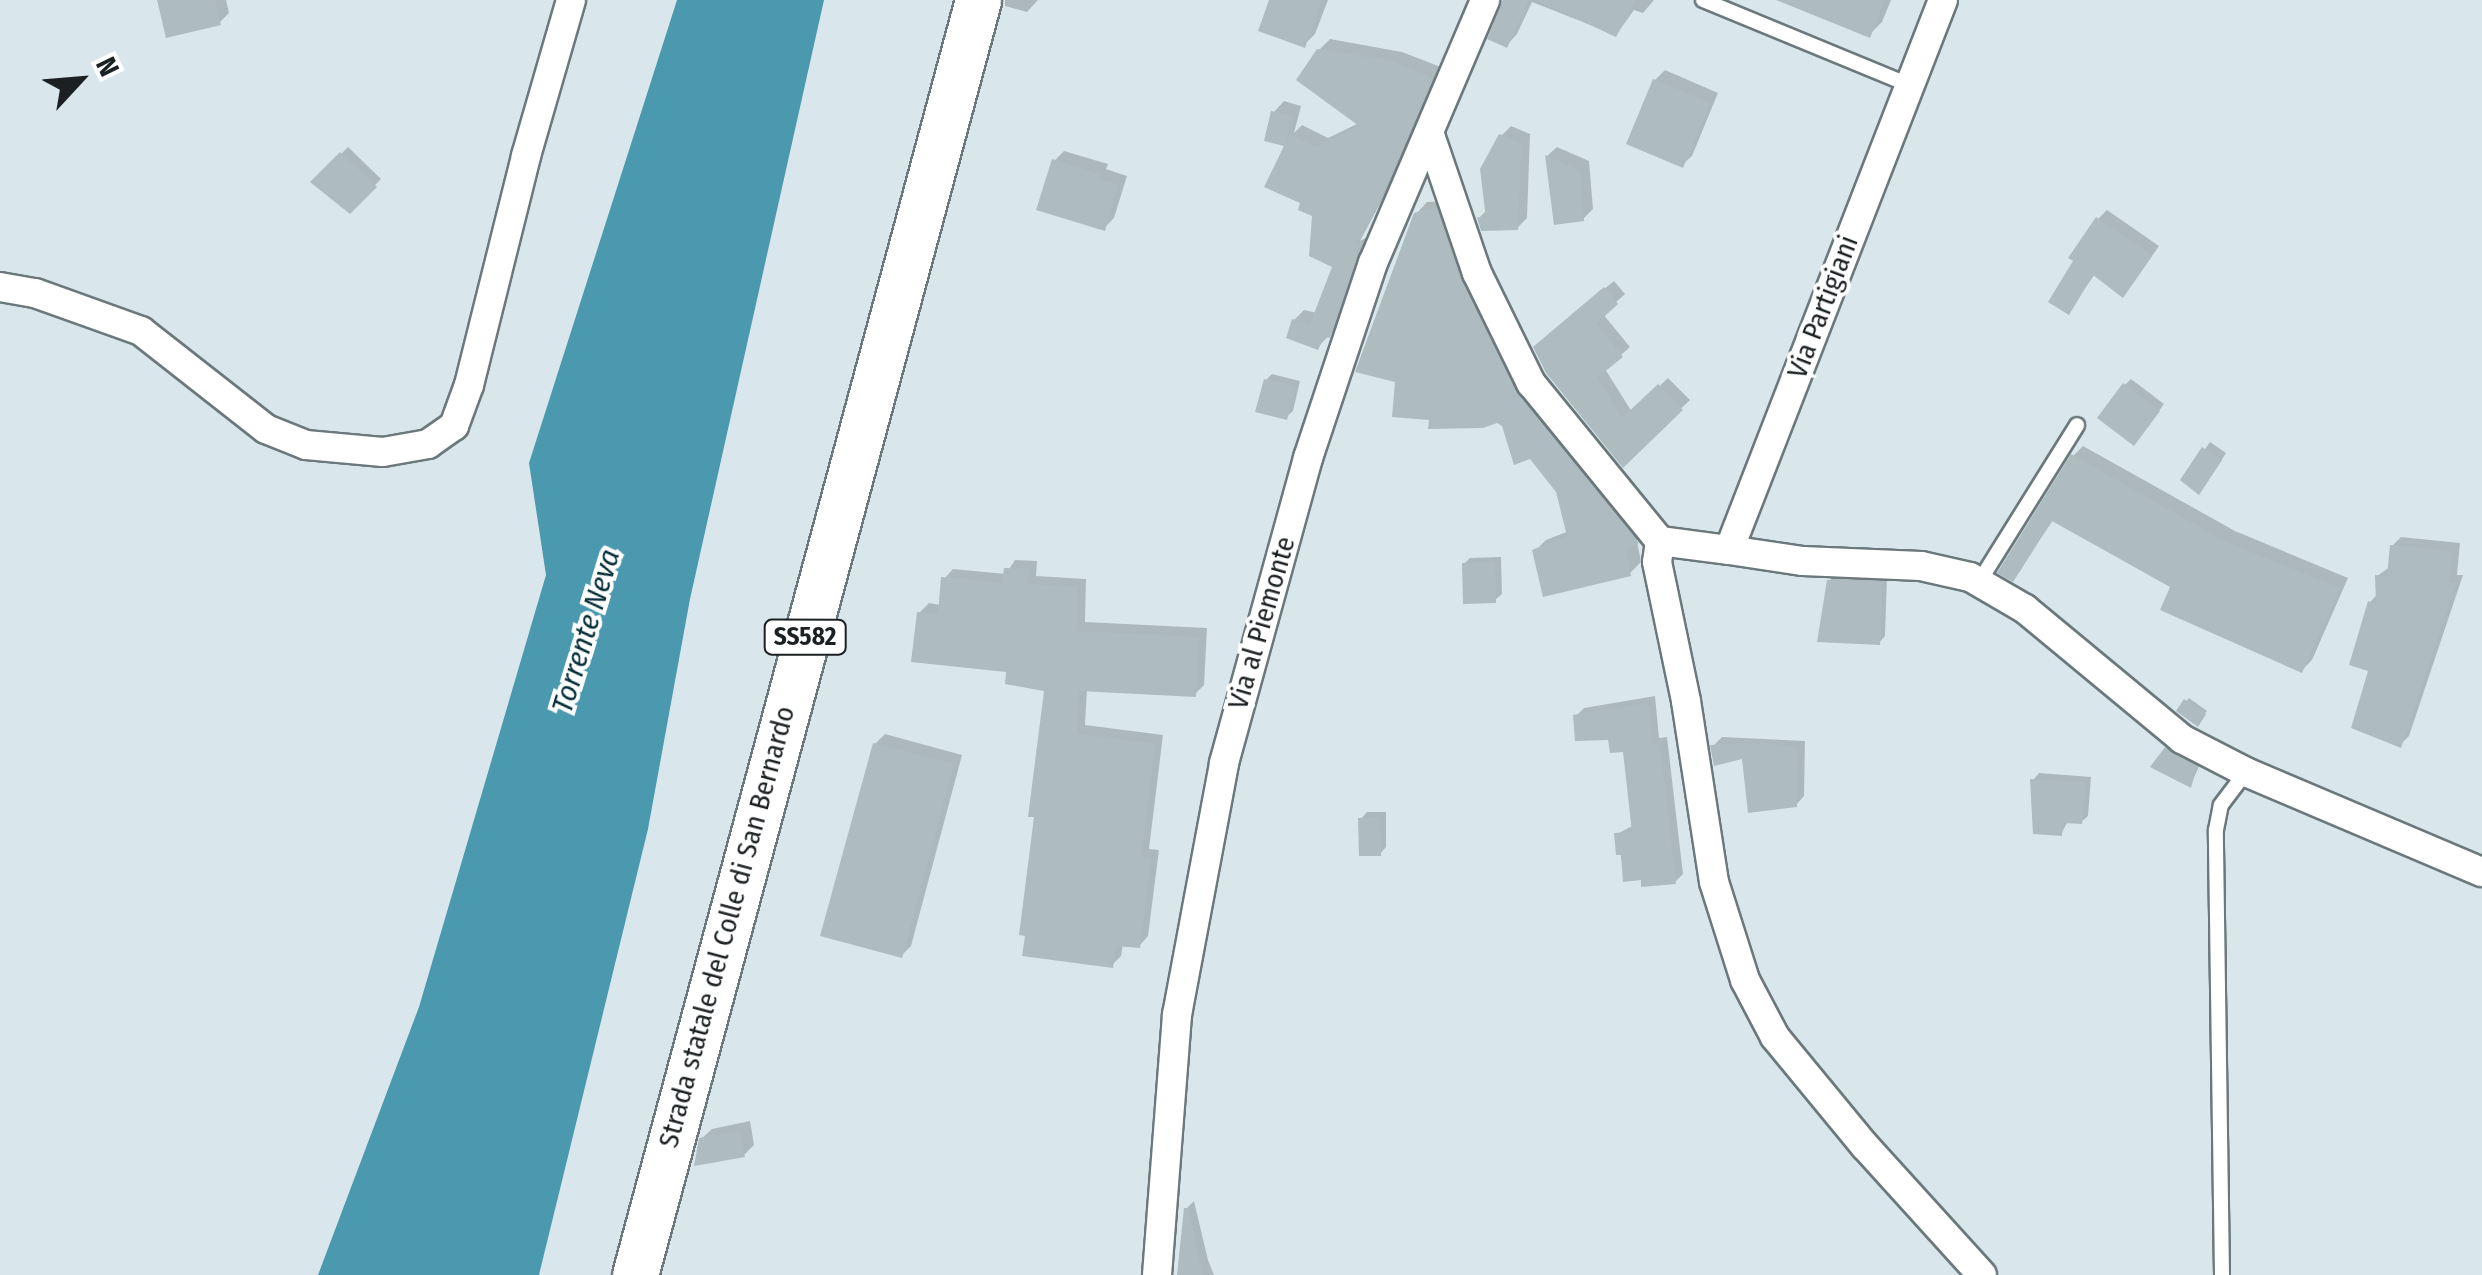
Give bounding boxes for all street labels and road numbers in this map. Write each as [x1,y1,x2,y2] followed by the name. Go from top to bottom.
[1780,231,1866,383] street label: Via Partigiani
[1221,533,1303,713] street label: Via al Piemonte
[762,617,848,657] road number: SS582
[652,703,802,1151] street label: Strada statale del Colle di San Bernardo

